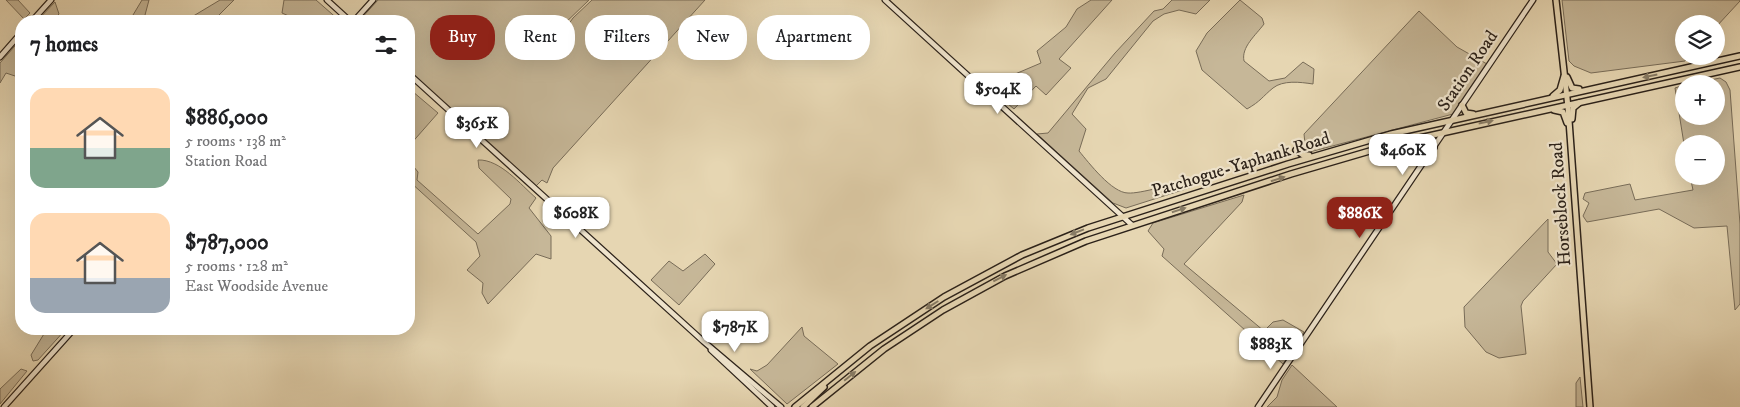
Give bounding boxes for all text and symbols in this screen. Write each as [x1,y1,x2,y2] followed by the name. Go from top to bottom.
[430,15,495,60] chip: Buy
[505,15,575,60] chip: Rent
[585,15,668,60] chip: Filters
[678,15,747,60] chip: New
[757,15,870,60] chip: Apartment
[1675,15,1725,185] map controls
[1675,15,1725,65] button: layers
[1433,26,1503,116] street label: Station Road
[372,31,400,59] icon: filters
[30,32,98,58] text: 7 homes
[963,72,1033,115] pin: $504K
[1642,72,1657,80] one-way arrow
[1675,75,1725,125] button: +
[975,79,1021,99] text: $504K
[185,105,268,131] text: $886,000
[442,106,512,149] pin: $365K
[70,108,130,168] icon: home
[456,113,498,133] text: $365K
[1479,118,1495,126] one-way arrow
[1149,127,1333,203] street label: Patchogue-Yaphank Road
[185,131,286,151] text: 5 rooms · 138 m²
[1368,134,1438,176] pin: $460K
[1675,135,1725,185] button: −
[1380,140,1426,160] text: $460K
[1546,141,1576,267] street label: Horseblock Road
[185,151,267,171] text: Station Road
[1270,174,1285,182] one-way arrow
[541,196,611,239] pin: $608K
[1325,196,1395,239] pin: $886K
[554,203,598,223] text: $608K
[1338,203,1382,223] text: $886K
[1172,206,1187,214] one-way arrow
[1070,229,1084,237] one-way arrow
[185,230,269,256] text: $787,000
[70,233,130,293] icon: home
[185,256,288,276] text: 5 rooms · 128 m²
[993,274,1008,282] one-way arrow
[185,276,328,296] text: East Woodside Avenue
[925,300,938,309] one-way arrow
[700,310,770,353] pin: $787K
[713,317,757,337] text: $787K
[1236,328,1306,370] pin: $883K
[1250,334,1292,354] text: $883K
[843,370,856,381] one-way arrow

